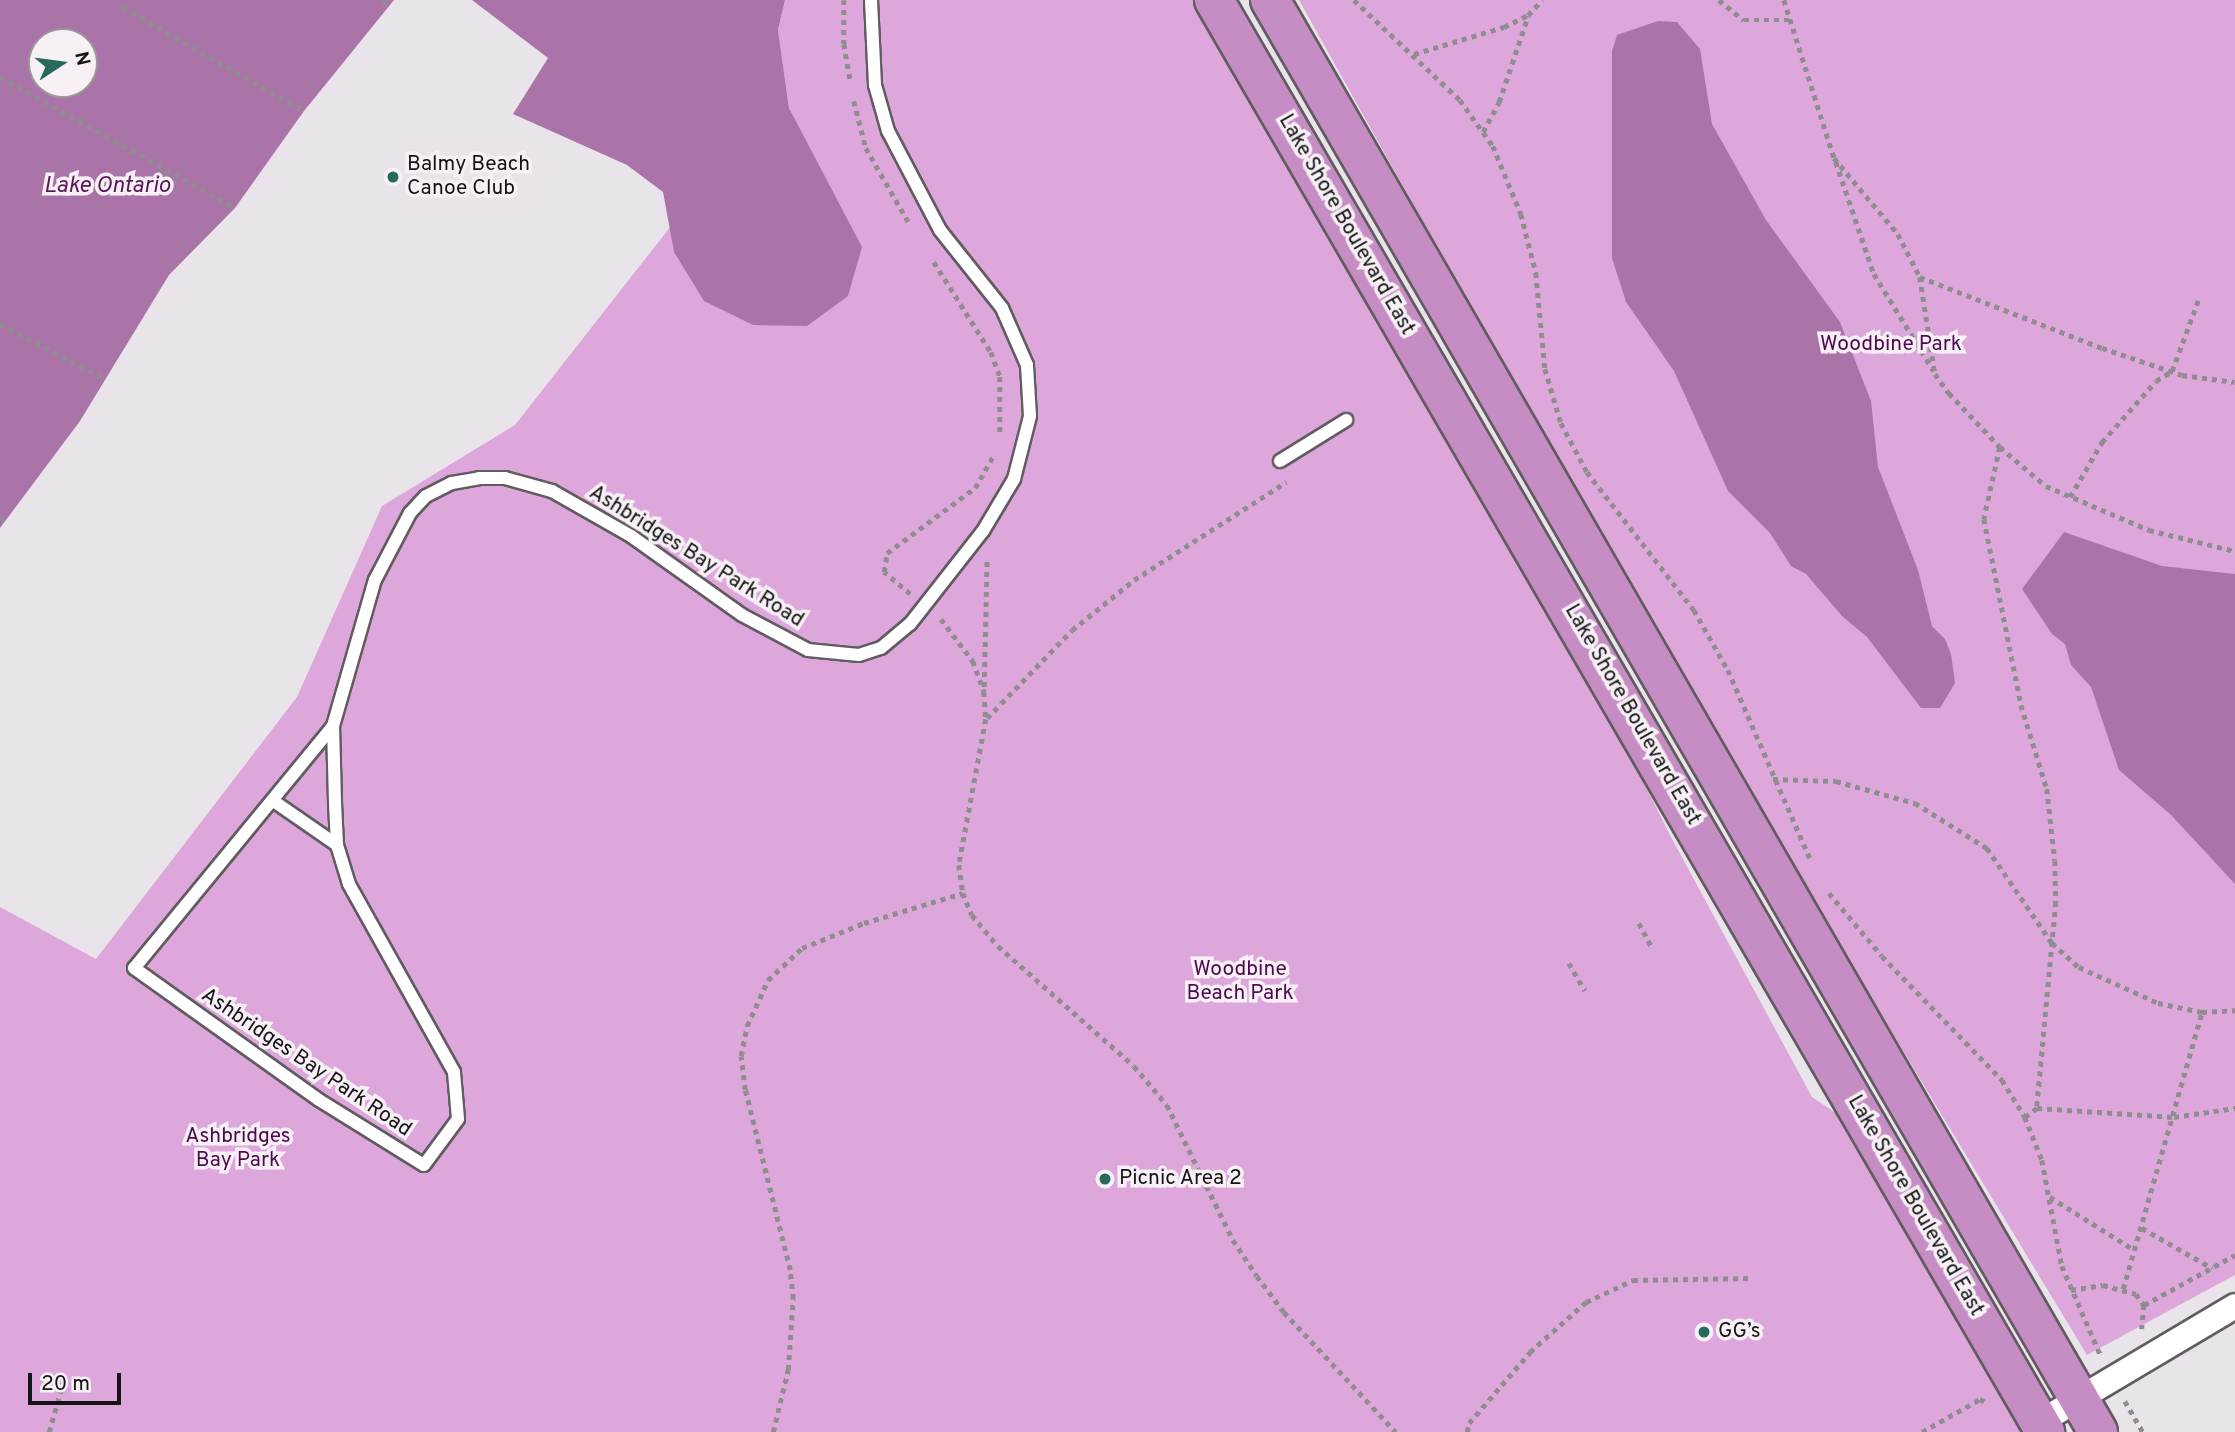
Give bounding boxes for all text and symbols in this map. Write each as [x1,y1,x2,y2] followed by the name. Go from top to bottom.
[28,28,98,98] north arrow
[68,49,95,68] text: N
[1272,110,1420,340] street label: Lake Shore Boulevard East
[407,152,530,202] place label: Balmy Beach Canoe Club
[385,169,401,185] marker: Balmy Beach Canoe Club
[44,173,170,201] water label: Lake Ontario
[1820,332,1962,358] park label: Woodbine Park
[584,481,808,633] street label: Ashbridges Bay Park Road
[1558,600,1706,830] street label: Lake Shore Boulevard East
[1186,957,1294,1007] park label: Woodbine Beach Park
[196,983,416,1143] street label: Ashbridges Bay Park Road
[1841,1091,1989,1321] street label: Lake Shore Boulevard East
[185,1124,291,1174] park label: Ashbridges Bay Park
[1119,1166,1243,1192] place label: Picnic Area 2
[1097,1171,1113,1187] marker: Picnic Area 2
[1718,1319,1761,1345] place label: GG’s
[1696,1324,1712,1340] marker: GG’s
[32,1358,124,1402] scale bar
[41,1371,90,1398] text: 20 m

